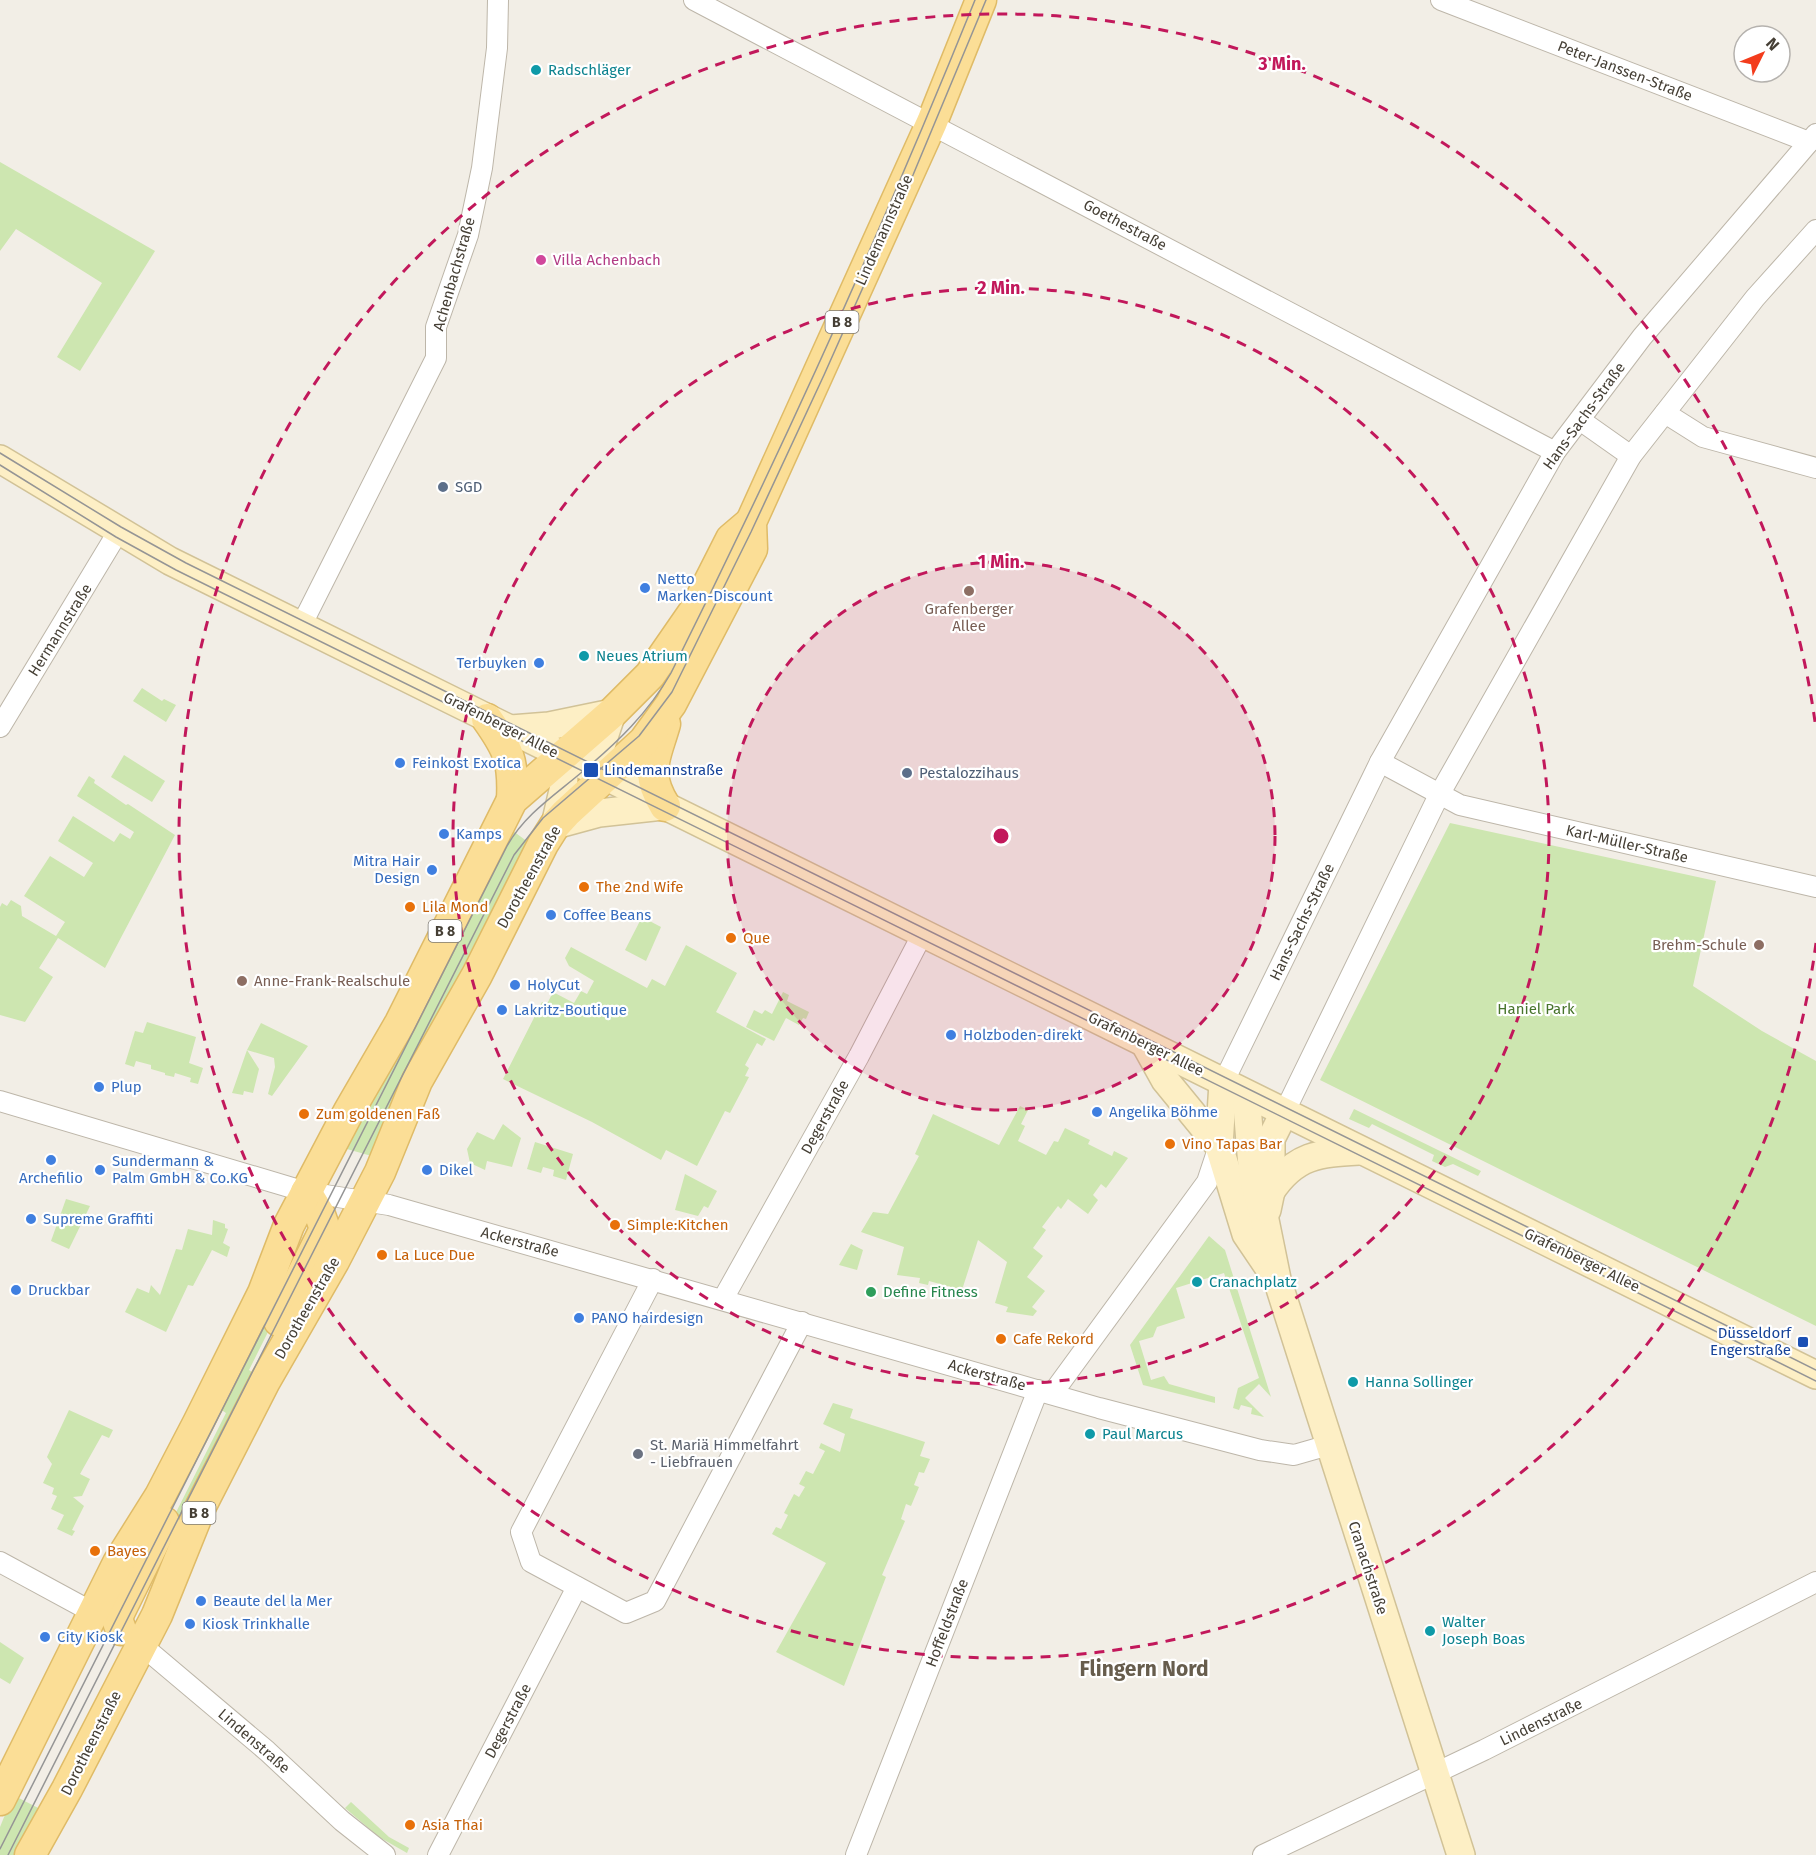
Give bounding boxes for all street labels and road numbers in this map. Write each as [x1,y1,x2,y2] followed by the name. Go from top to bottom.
[1555,37,1695,105] street label: Peter-Janssen-Straße
[852,172,916,288] street label: Lindemannstraße
[1080,196,1170,254] street label: Goethestraße
[429,215,479,333] street label: Achenbachstraße
[826,311,858,333] road number: B 8
[1539,359,1629,473] street label: Hans-Sachs-Straße
[24,580,96,680] street label: Hermannstraße
[441,688,561,762] street label: Grafenberger Allee
[1564,821,1690,867] street label: Karl-Müller-Straße
[493,822,565,932] street label: Dorotheenstraße
[1266,860,1338,984] street label: Hans-Sachs-Straße
[428,920,462,942] road number: B 8
[1085,1008,1207,1080] street label: Grafenberger Allee
[797,1077,853,1157] street label: Degerstraße
[479,1223,561,1261] street label: Ackerstraße
[1521,1224,1643,1296] street label: Grafenberger Allee
[271,1254,343,1362] street label: Dorotheenstraße
[946,1355,1028,1395] street label: Ackerstraße
[182,1502,216,1524] road number: B 8
[1344,1519,1392,1617] street label: Cranachstraße
[922,1576,972,1670] street label: Hoffeldstraße
[481,1681,535,1761] street label: Degerstraße
[57,1688,125,1798] street label: Dorotheenstraße
[1497,1694,1585,1750] street label: Lindenstraße
[214,1705,294,1777] street label: Lindenstraße

